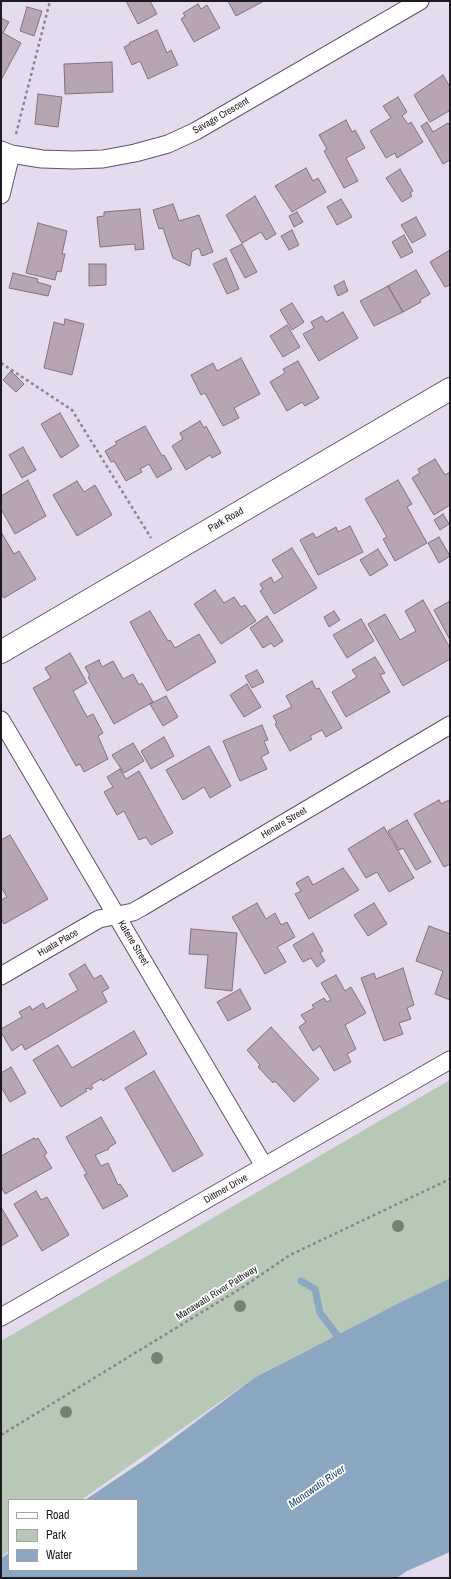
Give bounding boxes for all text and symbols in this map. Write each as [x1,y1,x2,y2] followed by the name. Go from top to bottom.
[191,95,251,137] street label: Savage Crescent
[206,505,246,535] street label: Park Road
[259,805,309,841] street label: Henare Street
[115,918,151,968] street label: Katene Street
[36,927,80,959] street label: Huata Place
[202,1172,250,1206] street label: Dittmer Drive
[174,1263,260,1323] street label: Manawatū River Pathway
[286,1463,348,1511] water label: Manawatū River
[8,1499,138,1571] legend
[46,1507,70,1523] text: Road
[46,1527,66,1543] text: Park
[46,1547,72,1563] text: Water

